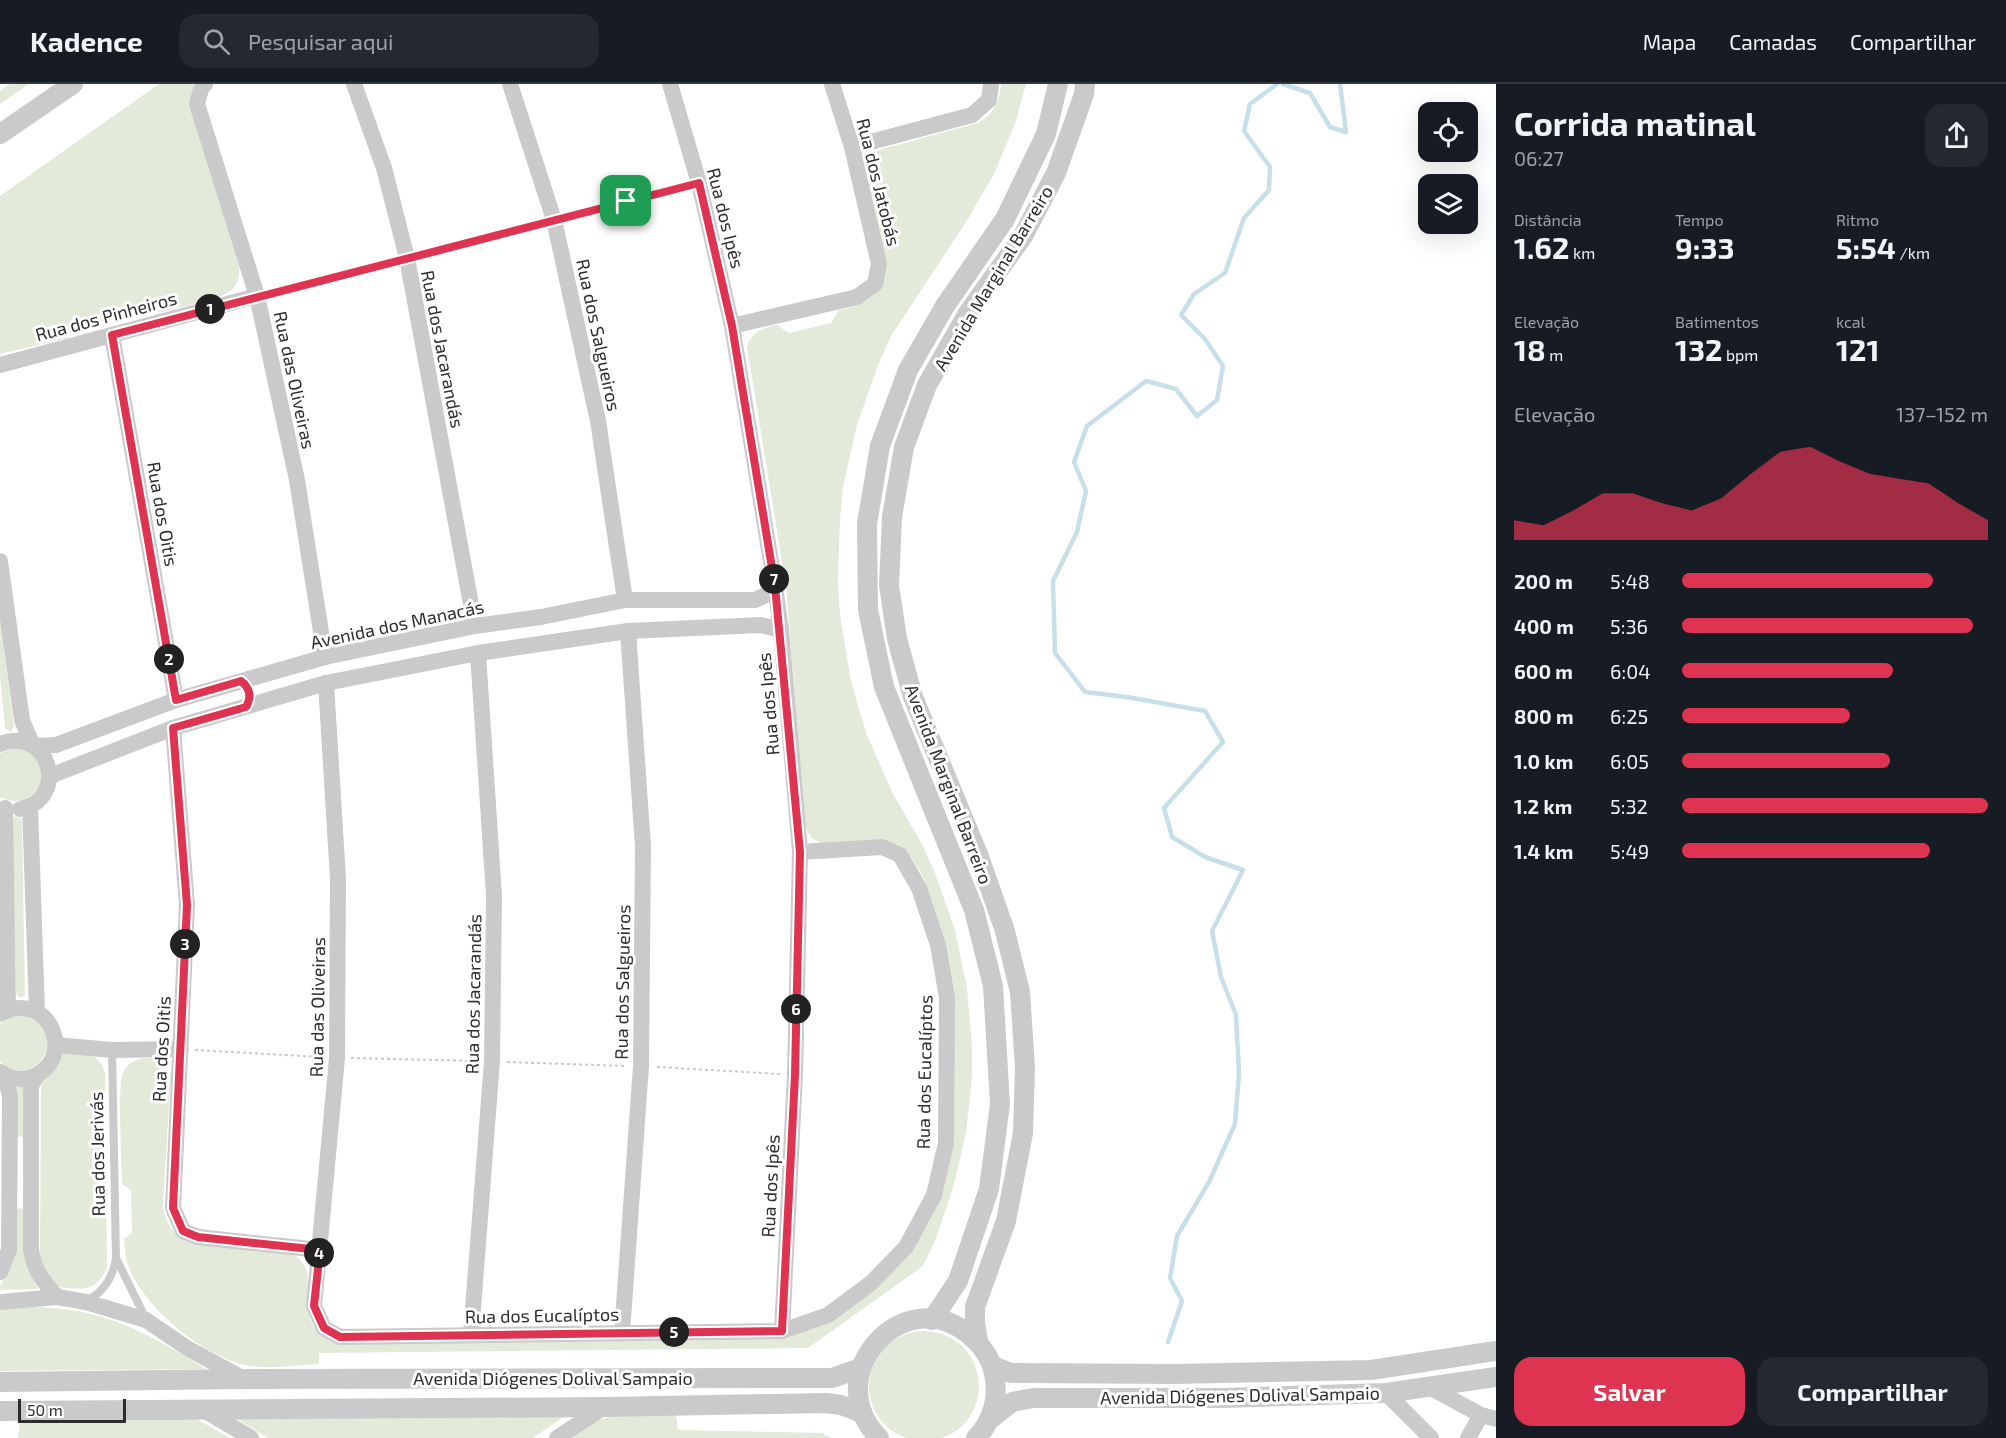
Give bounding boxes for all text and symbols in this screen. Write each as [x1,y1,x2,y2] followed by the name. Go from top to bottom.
[179,14,599,68] search box
[30,24,143,58] text: Kadence
[200,25,233,58] icon: search
[248,28,393,54] text: Pesquisar aqui
[1643,29,1696,54] text: Mapa
[1729,29,1817,54] text: Camadas
[1850,29,1976,54] text: Compartilhar
[1418,102,1478,234] map controls
[1418,102,1478,162] button: locate
[1514,103,1756,143] text: Corrida matinal
[1925,104,1988,167] button: share
[852,116,906,248] street label: Rua dos Jatobás
[1514,146,1564,170] text: 06:27
[703,165,749,271] street label: Rua dos Ipês
[1418,174,1478,234] button: layers
[600,175,651,226] pin
[929,181,1057,375] street label: Avenida Marginal Barreiro
[609,184,642,217] icon: arrive
[1514,210,1581,229] text: Distância
[1675,210,1723,229] text: Tempo
[1836,210,1879,229] text: Ritmo
[1514,229,1569,265] text: 1.62
[1675,229,1734,265] text: 9:33
[1836,229,1896,265] text: 5:54
[1569,243,1595,262] text: km
[1896,243,1930,262] text: /km
[572,257,626,413] street label: Rua dos Salgueiros
[417,268,469,430] street label: Rua dos Jacarandás
[33,287,179,345] street label: Rua dos Pinheiros
[195,294,225,324] pin: 1
[207,299,213,318] text: 1
[270,309,320,451] street label: Rua das Oliveiras
[1514,312,1579,331] text: Elevação
[1675,312,1759,331] text: Batimentos
[1836,312,1865,331] text: kcal
[1514,331,1546,367] text: 18
[1675,331,1722,367] text: 132
[1836,331,1879,367] text: 121
[1546,345,1563,364] text: m
[1722,345,1758,364] text: bpm
[1514,402,1595,426] text: Elevação
[1896,402,1988,426] text: 137–152 m
[143,460,183,568] street label: Rua dos Oitis
[759,564,789,594] pin: 7
[770,569,778,588] text: 7
[1514,569,1573,593] text: 200 m
[1610,569,1650,593] text: 5:48
[308,595,486,653] street label: Avenida dos Manacás
[1514,614,1574,638] text: 400 m
[1610,614,1648,638] text: 5:36
[154,644,184,674] pin: 2
[164,649,174,668] text: 2
[753,652,783,756] street label: Rua dos Ipês
[1514,659,1573,683] text: 600 m
[1610,659,1651,683] text: 6:04
[901,681,997,887] street label: Avenida Marginal Barreiro
[1514,704,1574,728] text: 800 m
[1610,704,1648,728] text: 6:25
[1514,749,1573,773] text: 1.0 km
[1610,749,1649,773] text: 6:05
[1514,794,1572,818] text: 1.2 km
[1610,794,1648,818] text: 5:32
[1514,839,1573,863] text: 1.4 km
[1610,839,1649,863] text: 5:49
[610,904,634,1060] street label: Rua dos Salgueiros
[461,914,485,1074] street label: Rua dos Jacarandás
[170,929,200,959] pin: 3
[180,934,190,953] text: 3
[305,937,329,1077] street label: Rua das Oliveiras
[781,994,811,1024] pin: 6
[912,995,936,1149] street label: Rua dos Eucalíptos
[147,996,175,1102] street label: Rua dos Oitis
[791,999,801,1018] text: 6
[85,1092,109,1216] street label: Rua dos Jerivás
[756,1134,784,1238] street label: Rua dos Ipês
[304,1238,334,1268] pin: 4
[314,1243,324,1262] text: 4
[465,1303,619,1327] street label: Rua dos Eucalíptos
[659,1317,689,1347] pin: 5
[670,1322,678,1341] text: 5
[1514,1357,1745,1426] button: Salvar
[1757,1357,1988,1426] button: Compartilhar
[413,1367,693,1389] street label: Avenida Diógenes Dolival Sampaio
[1100,1382,1380,1408] street label: Avenida Diógenes Dolival Sampaio
[18,1396,126,1424] scale bar
[27,1400,63,1419] text: 50 m

